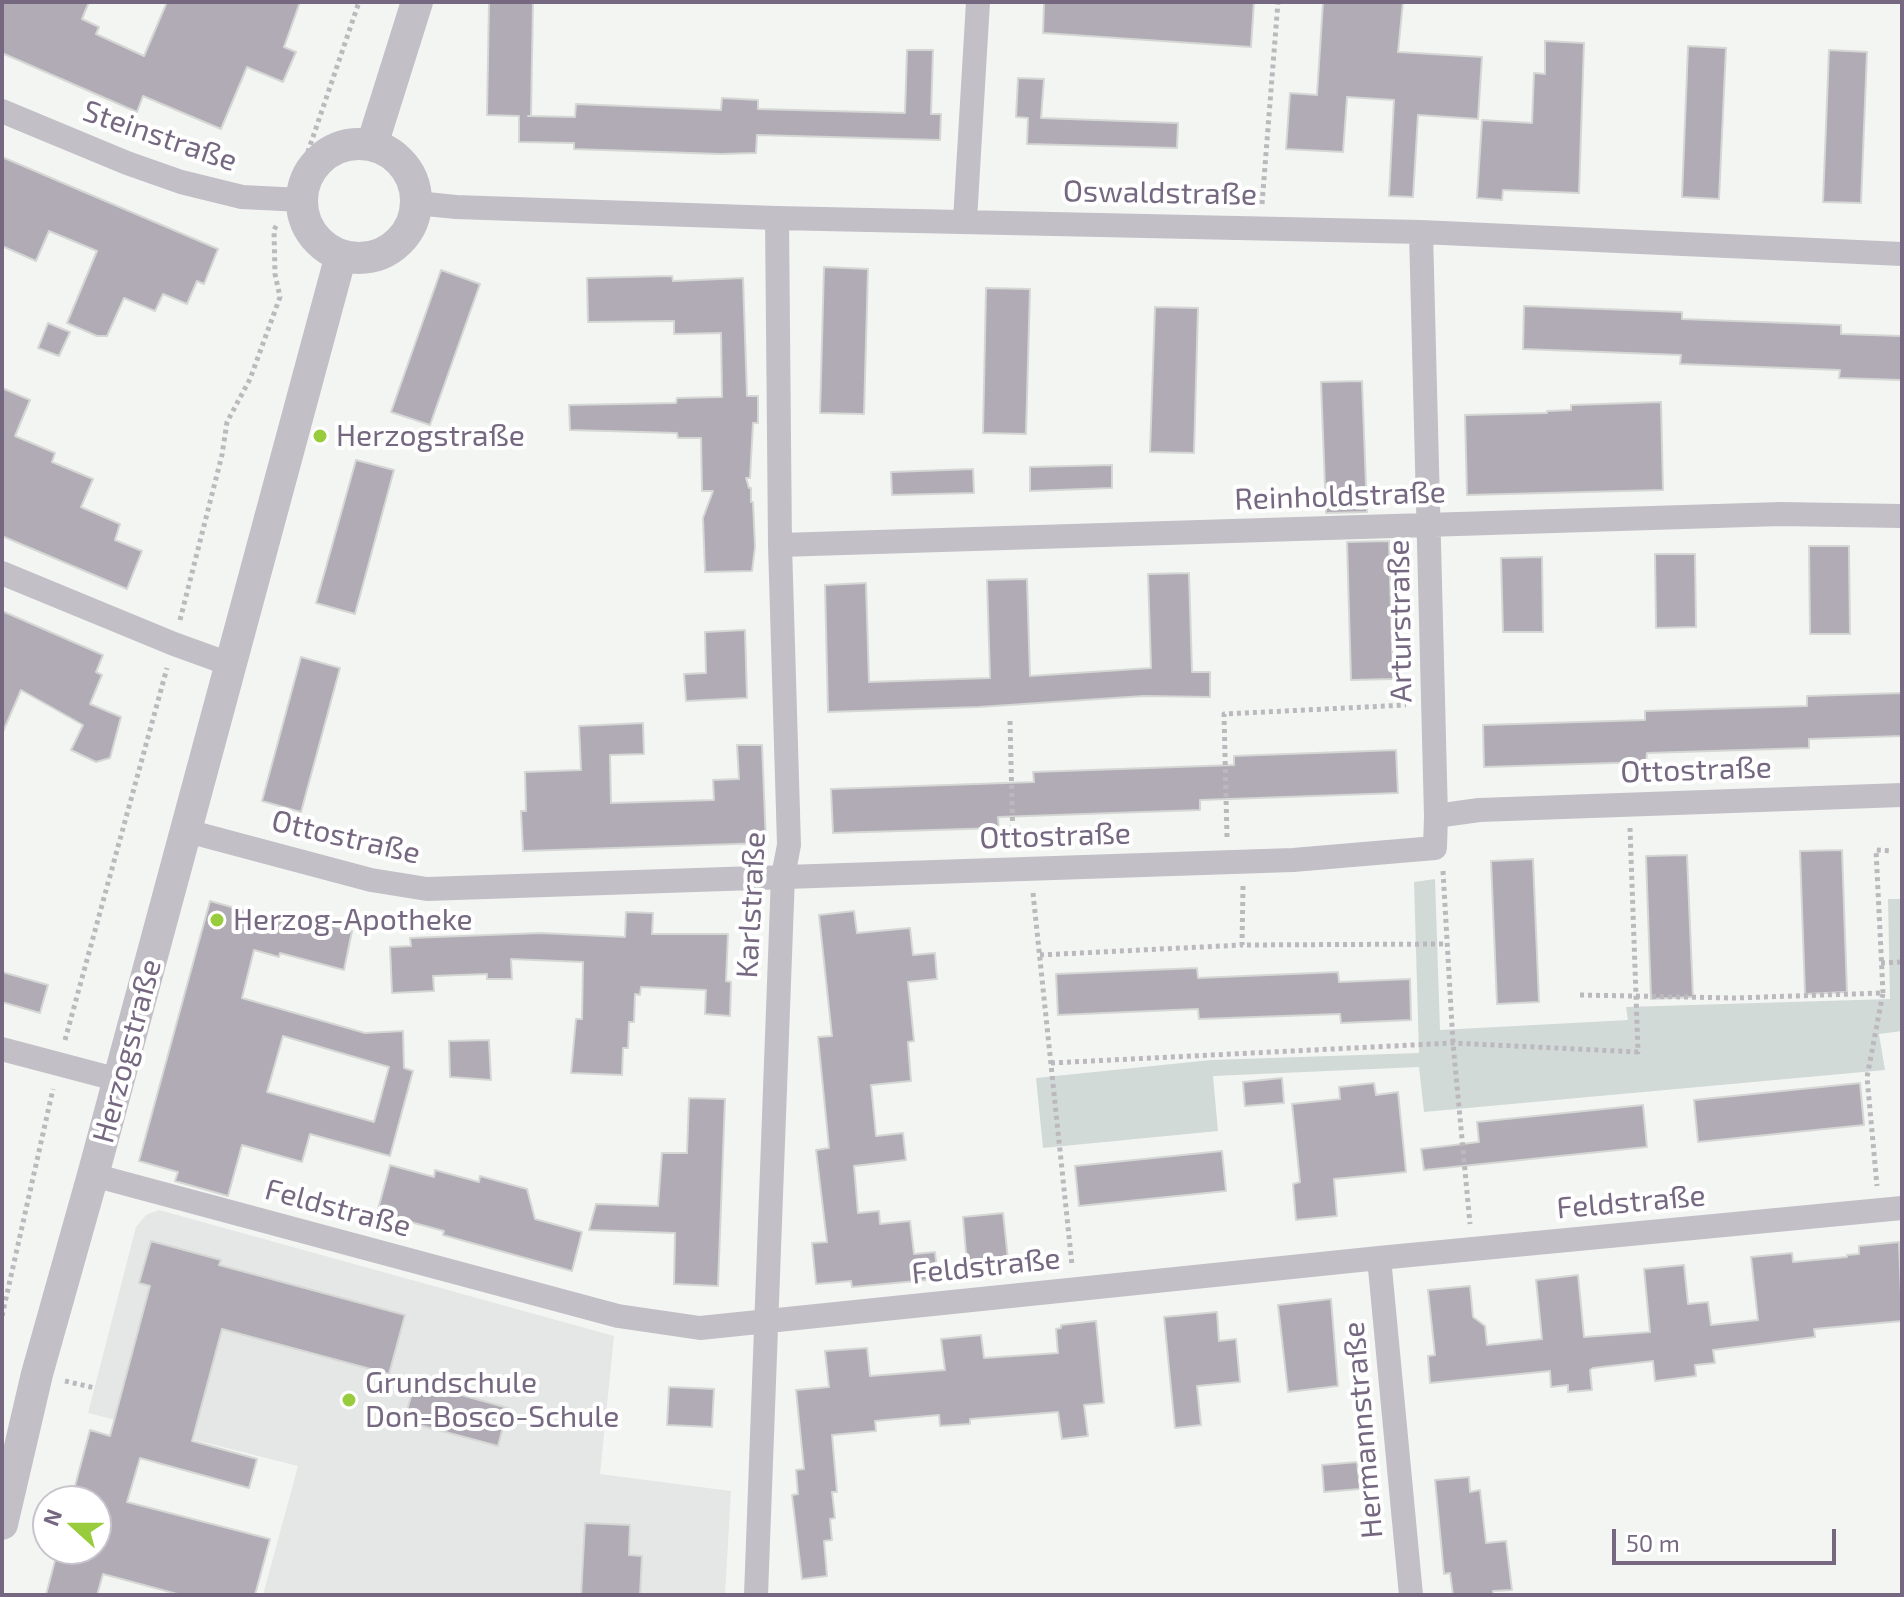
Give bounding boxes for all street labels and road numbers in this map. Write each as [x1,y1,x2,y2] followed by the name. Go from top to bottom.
[78,93,242,179] street label: Steinstraße
[1063,173,1257,213] street label: Oswaldstraße
[1234,474,1446,518] street label: Reinholdstraße
[1381,539,1419,703] street label: Arturstraße
[1620,749,1772,791] street label: Ottostraße
[268,802,424,872] street label: Ottostraße
[979,815,1131,857] street label: Ottostraße
[729,831,773,979] street label: Karlstraße
[85,955,169,1147] street label: Herzogstraße
[261,1171,415,1245] street label: Feldstraße
[1555,1178,1707,1226] street label: Feldstraße
[910,1240,1062,1292] street label: Feldstraße
[1336,1320,1390,1540] street label: Hermannstraße

